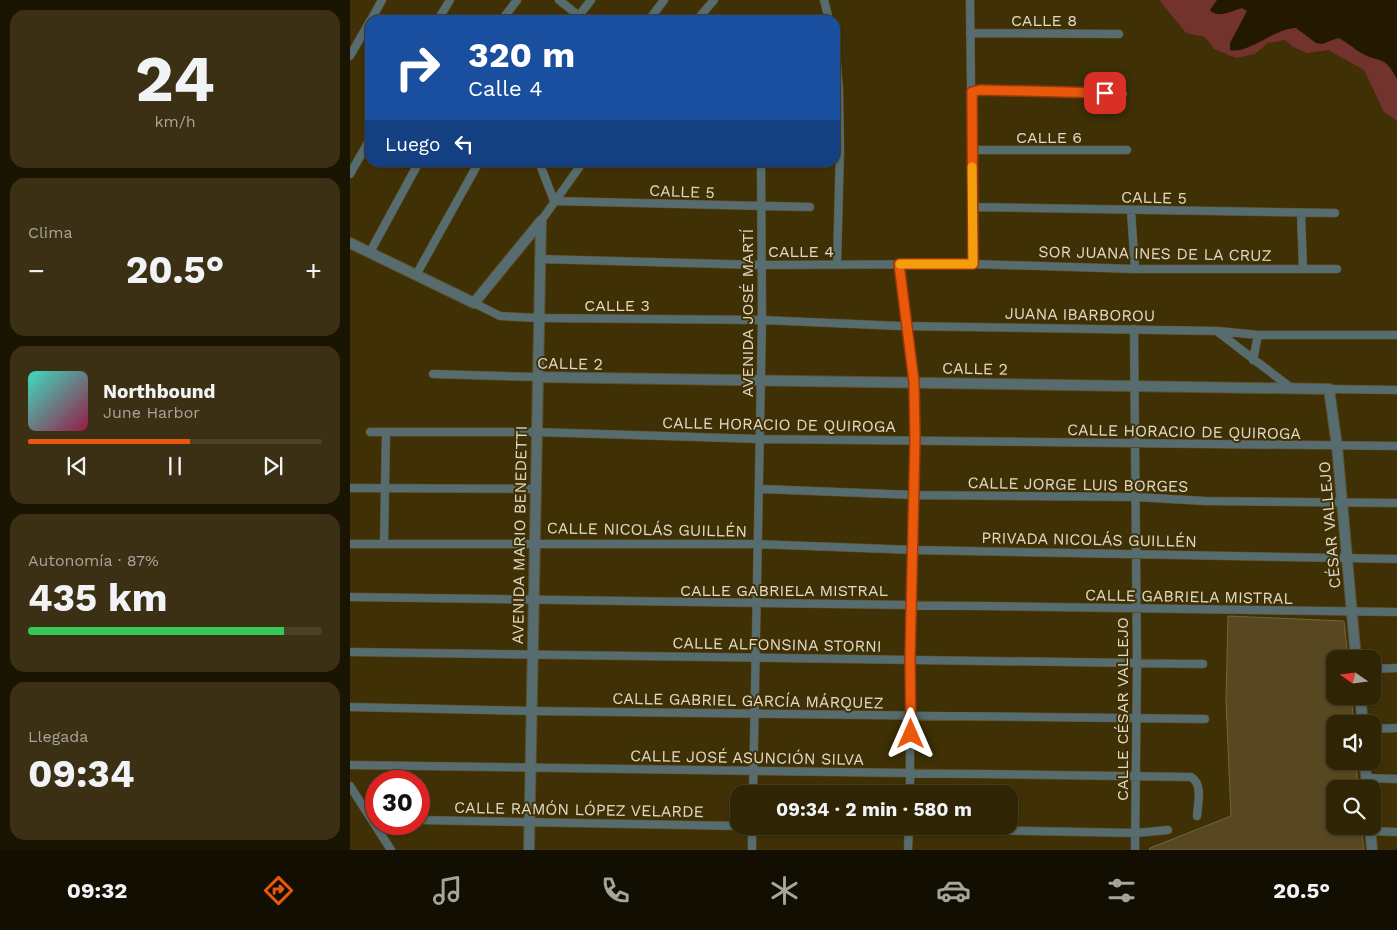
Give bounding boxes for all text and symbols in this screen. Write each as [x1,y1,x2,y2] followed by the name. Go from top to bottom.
[1011,11,1077,30] street label: CALLE 8
[468,34,575,76] text: 320 m
[385,35,450,100] icon: right
[135,41,215,117] text: 24
[1084,72,1126,114] pin
[468,76,543,101] text: Calle 4
[1091,79,1119,107] icon: arrive
[154,112,196,131] text: km/h
[1016,128,1082,147] street label: CALLE 6
[450,130,478,158] icon: left
[385,133,440,156] text: Luego
[649,181,715,202] street label: CALLE 5
[1121,187,1187,208] street label: CALLE 5
[28,223,72,242] text: Clima
[738,228,757,397] street label: AVENIDA JOSÉ MARTÍ
[768,242,834,261] street label: CALLE 4
[1038,242,1272,265] street label: SOR JUANA INES DE LA CRUZ
[126,248,224,292] text: 20.5°
[28,254,45,287] text: −
[305,254,322,287] text: +
[584,296,650,315] street label: CALLE 3
[1005,304,1155,325] street label: JUANA IBARBOROU
[537,353,603,374] street label: CALLE 2
[942,358,1008,379] street label: CALLE 2
[103,380,215,403] text: Northbound
[103,403,200,422] text: June Harbor
[662,413,897,436] street label: CALLE HORACIO DE QUIROGA
[1067,420,1302,443] street label: CALLE HORACIO DE QUIROGA
[508,426,531,644] street label: AVENIDA MARIO BENEDETTI
[63,452,91,480] icon: previous
[161,452,189,480] icon: pause
[259,452,287,480] icon: next
[1314,461,1345,589] street label: CÉSAR VALLEJO
[967,473,1189,496] street label: CALLE JORGE LUIS BORGES
[547,518,747,541] street label: CALLE NICOLÁS GUILLÉN
[981,528,1197,551] street label: PRIVADA NICOLÁS GUILLÉN
[28,551,159,570] text: Autonomía · 87%
[28,576,168,620] text: 435 km
[680,581,888,600] street label: CALLE GABRIELA MISTRAL
[1085,585,1294,608] street label: CALLE GABRIELA MISTRAL
[1113,617,1132,801] street label: CALLE CÉSAR VALLEJO
[672,633,882,656] street label: CALLE ALFONSINA STORNI
[1326,650,1381,705] north arrow
[1326,650,1381,835] map controls
[612,689,884,712] street label: CALLE GABRIEL GARCÍA MÁRQUEZ
[884,707,936,759] position arrow
[1326,715,1381,770] button: sound
[28,727,88,746] text: Llegada
[630,746,864,769] street label: CALLE JOSÉ ASUNCIÓN SILVA
[28,752,134,796] text: 09:34
[365,770,430,835] speed limit sign: 30
[1326,780,1381,835] button: search
[454,798,704,821] street label: CALLE RAMÓN LÓPEZ VELARDE
[776,798,972,821] text: 09:34 · 2 min · 580 m
[261,873,296,908] icon: directions
[430,873,465,908] icon: music
[598,873,633,908] icon: phone
[767,873,802,908] icon: climate
[936,873,971,908] icon: car
[1104,873,1139,908] icon: filters
[67,878,127,903] text: 09:32
[1273,878,1330,903] text: 20.5°

